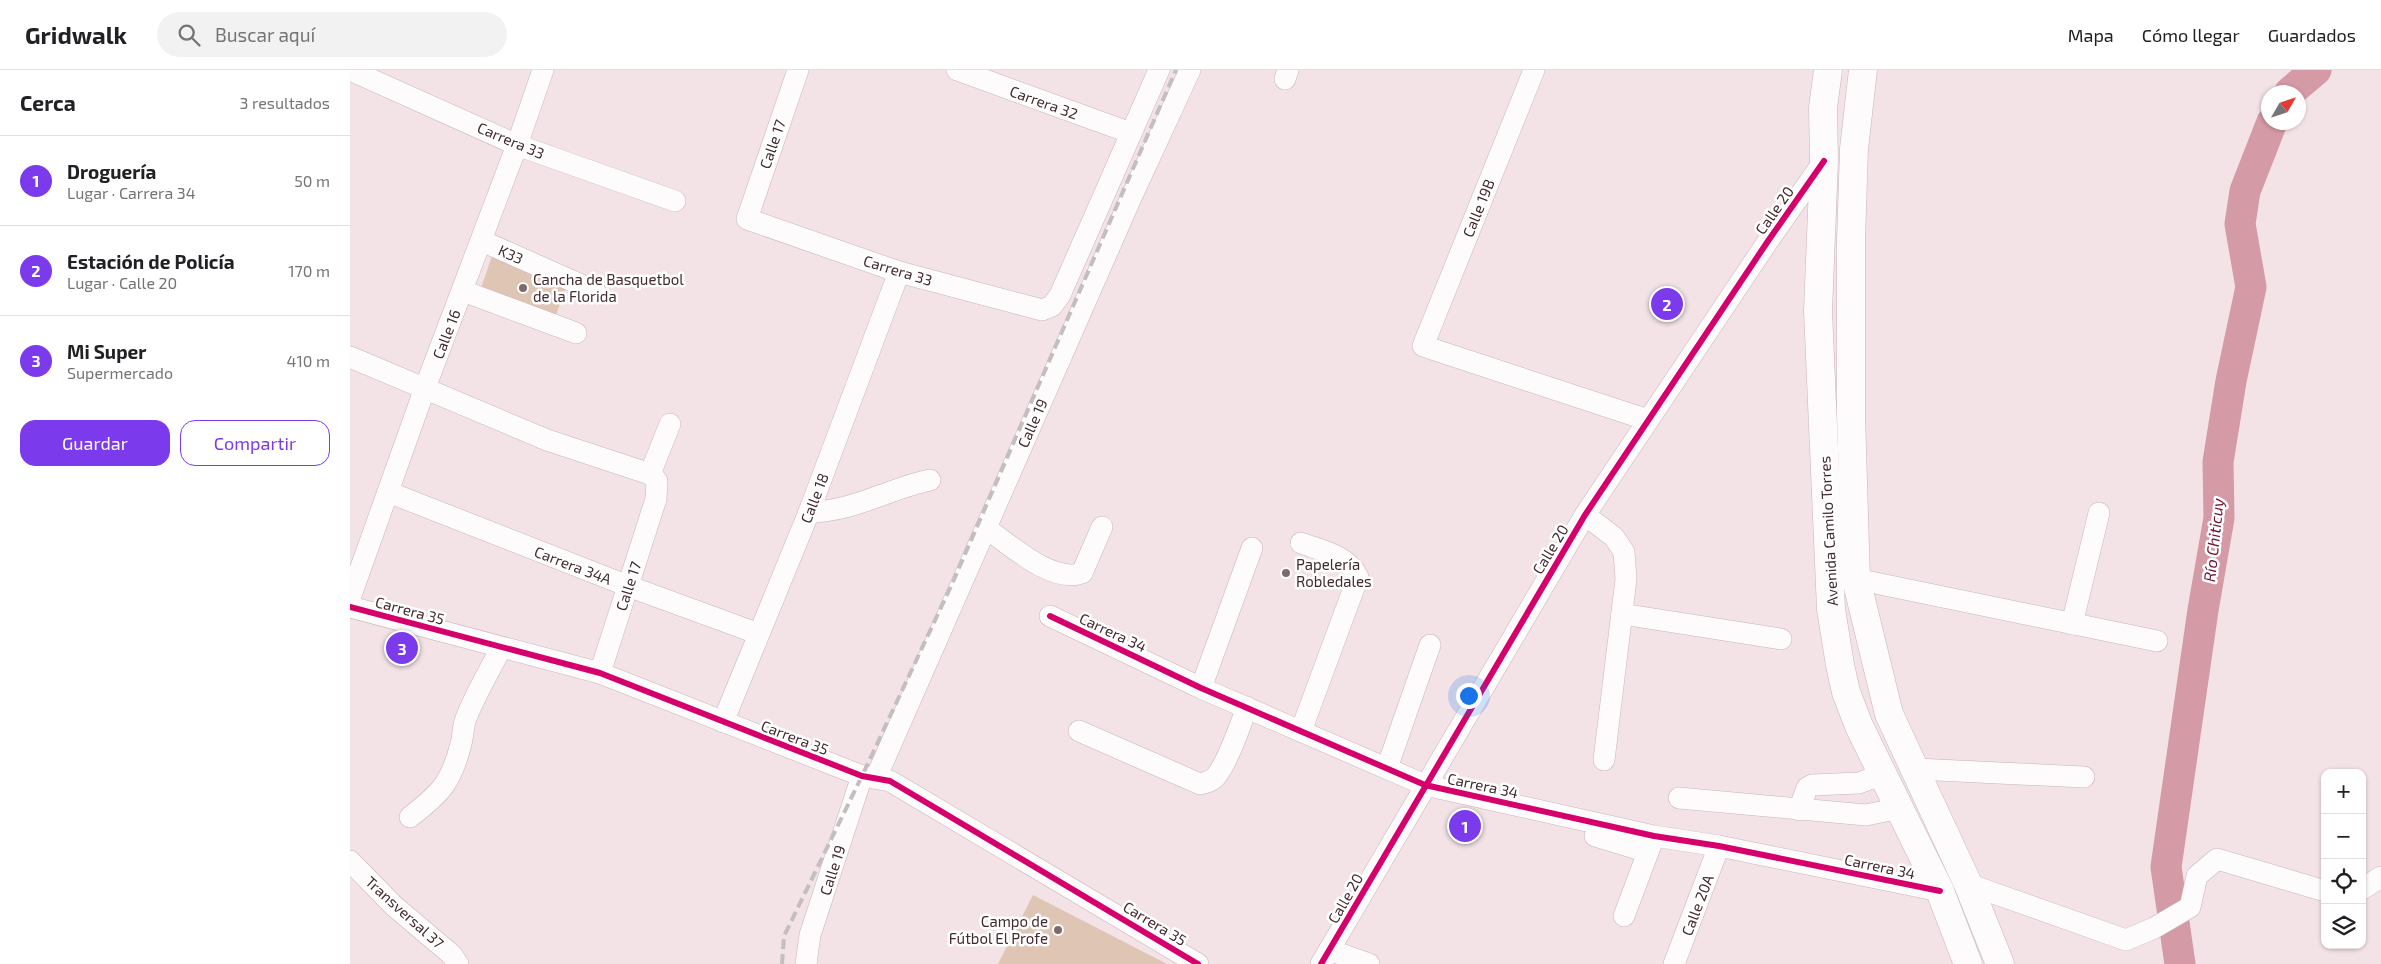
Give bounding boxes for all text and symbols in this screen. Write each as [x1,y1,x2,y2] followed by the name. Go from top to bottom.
[157,12,507,57] search box
[25,20,127,49] text: Gridwalk
[175,21,203,49] icon: search
[215,23,315,46] text: Buscar aquí
[2068,24,2114,46] text: Mapa
[2142,24,2240,46] text: Cómo llegar
[2268,24,2356,46] text: Guardados
[1008,81,1080,123] street label: Carrera 32
[2261,85,2306,130] north arrow
[20,90,76,115] text: Cerca
[240,93,330,112] text: 3 resultados
[755,117,789,171] street label: Calle 17
[475,118,547,162] street label: Carrera 33
[67,160,156,183] text: Droguería
[33,171,39,190] text: 1
[294,171,330,190] text: 50 m
[1458,176,1498,240] street label: Calle 19B
[1751,182,1797,238] street label: Calle 20
[67,183,196,202] text: Lugar · Carrera 34
[496,241,526,267] street label: K33
[67,250,235,273] text: Estación de Policía
[861,251,935,289] street label: Carrera 33
[31,261,41,280] text: 2
[288,261,330,280] text: 170 m
[533,270,684,305] place label: Cancha de Basquetbol de la Florida
[67,273,177,292] text: Lugar · Calle 20
[517,282,529,294] marker: Cancha de Basquetbol de la Florida
[1651,285,1683,323] pin: 2
[428,307,464,361] street label: Calle 16
[67,340,146,363] text: Mi Super
[31,351,41,370] text: 3
[287,351,330,370] text: 410 m
[67,363,173,382] text: Supermercado
[1013,396,1051,450] street label: Calle 19
[20,420,170,466] button: Guardar
[180,420,330,466] button: Compartir
[1815,456,1841,606] street label: Avenida Camilo Torres
[796,470,832,526] street label: Calle 18
[2199,497,2228,583] water label: Río Chiticuy
[1528,521,1572,577] street label: Calle 20
[532,542,615,588] street label: Carrera 34A
[1296,555,1372,590] place label: Papelería Robledales
[612,559,644,613] street label: Calle 17
[1280,567,1292,579] marker: Papelería Robledales
[374,592,446,628] street label: Carrera 35
[1077,609,1149,655] street label: Carrera 34
[386,629,418,667] pin: 3
[1456,683,1482,709] your location
[759,716,831,758] street label: Carrera 35
[1446,769,1520,801] street label: Carrera 34
[2321,769,2366,949] map controls
[2321,769,2366,814] button: +
[1449,807,1481,845] pin: 1
[2321,814,2366,859] button: −
[815,843,849,897] street label: Calle 19
[1843,850,1917,882] street label: Carrera 34
[2321,859,2366,904] button: locate
[1324,870,1366,926] street label: Calle 20
[1677,871,1717,938] street label: Calle 20A
[362,872,448,952] street label: Transversal 37
[1120,897,1190,949] street label: Carrera 35
[2321,904,2366,949] button: layers
[949,912,1048,947] place label: Campo de Fútbol El Profe
[1052,924,1064,936] marker: Campo de Fútbol El Profe

